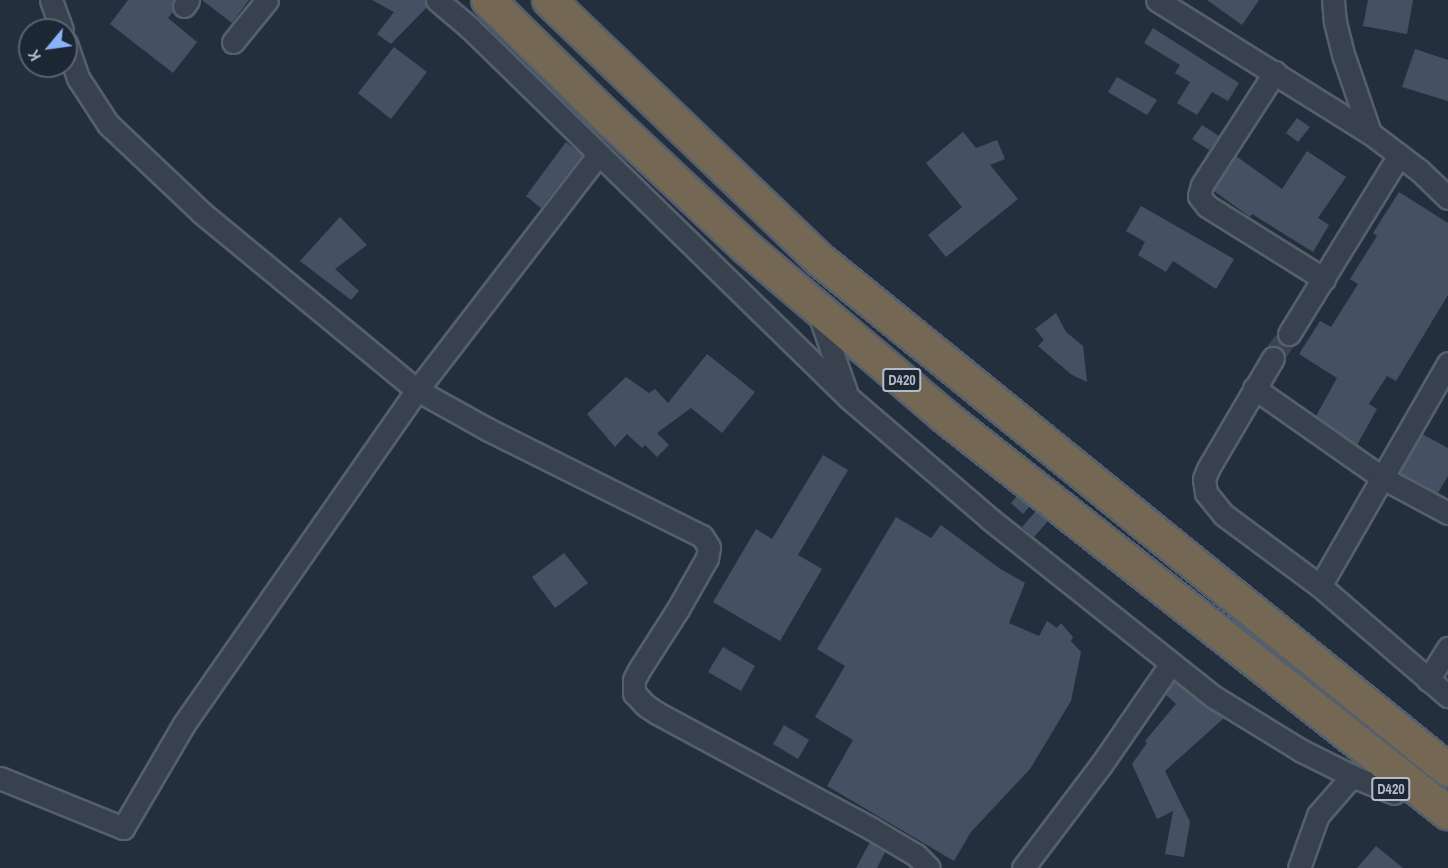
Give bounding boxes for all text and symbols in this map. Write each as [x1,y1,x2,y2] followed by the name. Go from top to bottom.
[18,18,78,78] north arrow
[22,46,46,65] text: K
[881,369,923,391] road number: D420
[1370,778,1412,800] road number: D420

